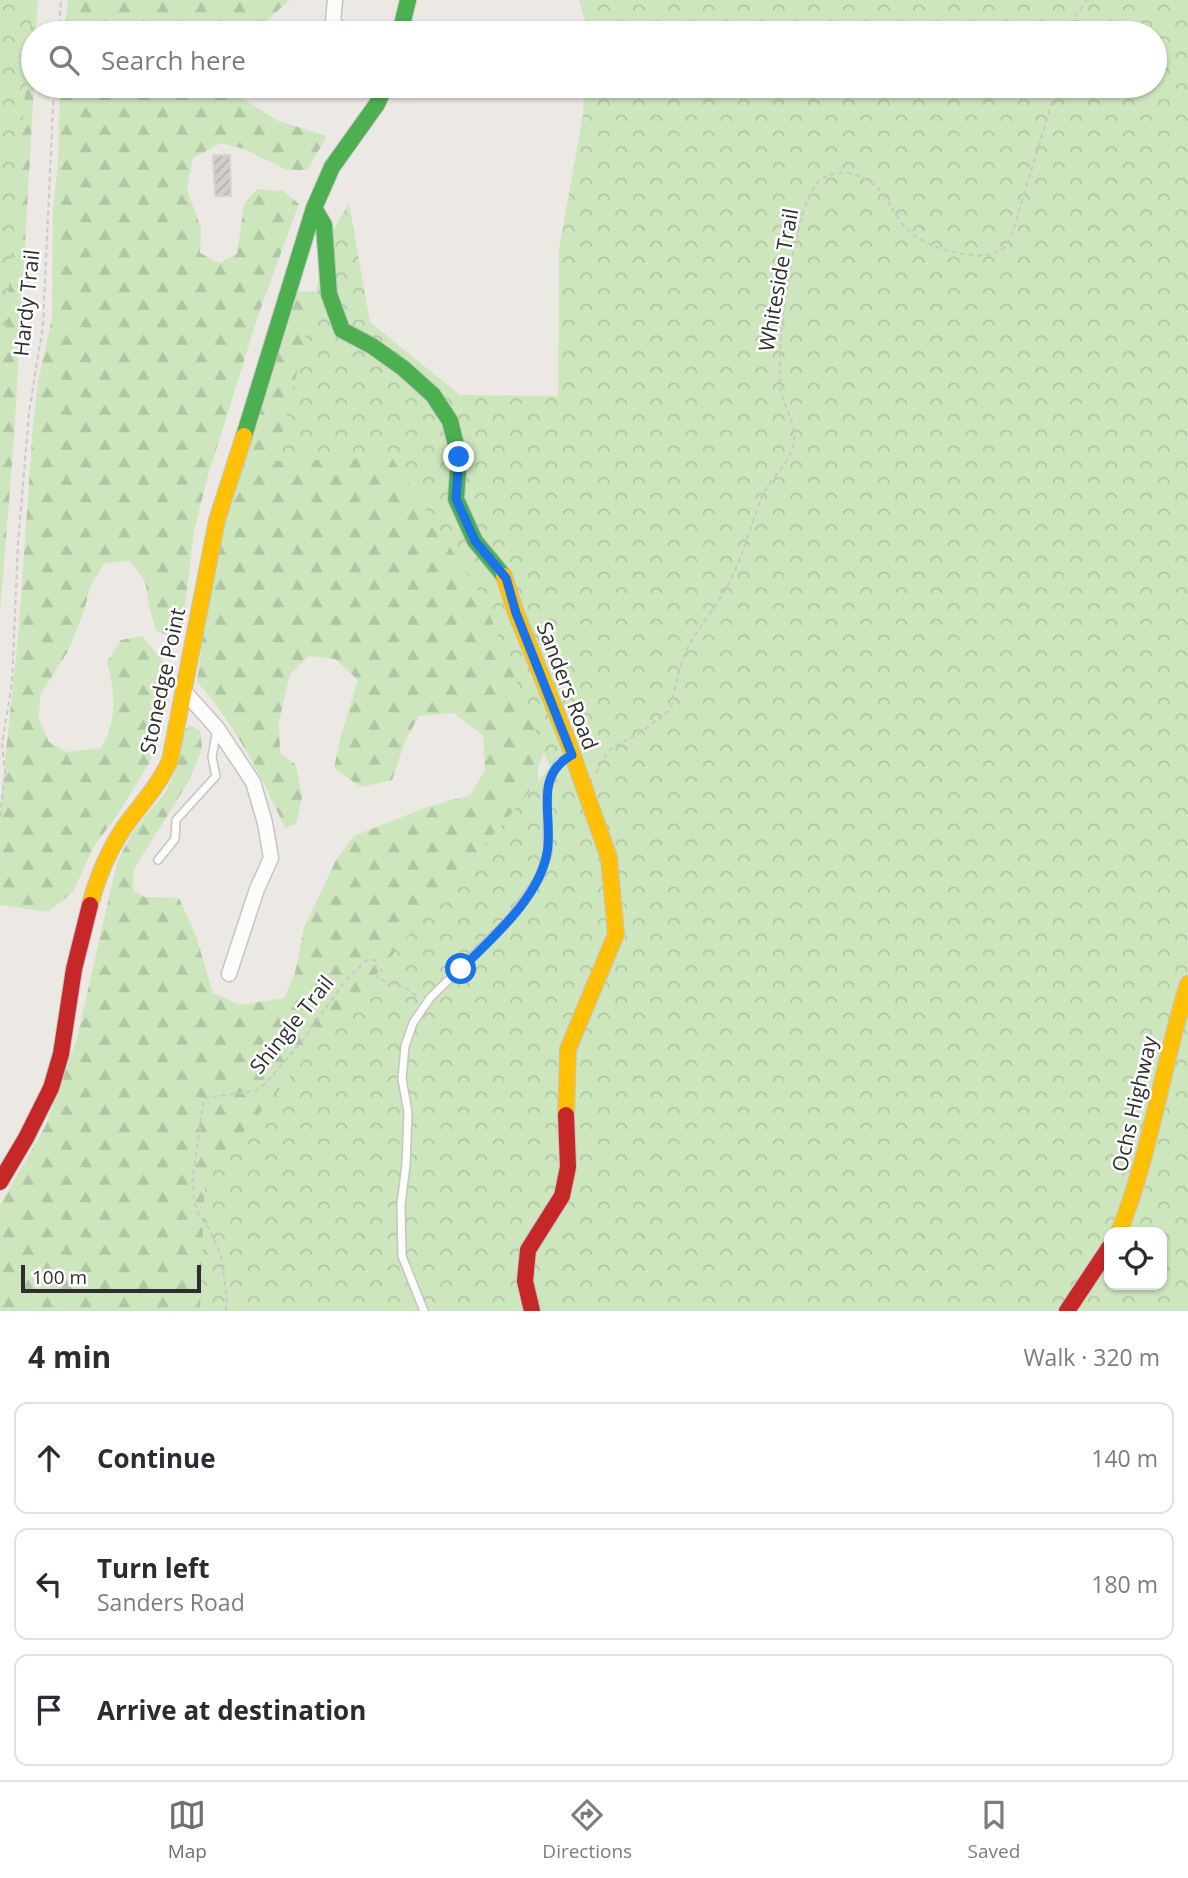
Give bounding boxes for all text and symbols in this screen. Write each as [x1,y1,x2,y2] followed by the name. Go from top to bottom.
[21,21,1167,98] search box
[45,41,83,79] icon: search
[101,42,246,78] text: Search here
[752,206,804,354] street label: Whiteside Trail
[6,248,46,358] street label: Hardy Trail
[443,441,474,472] route end
[133,605,191,756] street label: Stonedge Point
[531,618,605,754] street label: Sanders Road
[445,953,476,984] route start
[243,969,340,1079] street label: Shingle Trail
[1105,1033,1163,1174] street label: Ochs Highway
[1104,1227,1167,1290] map controls
[1104,1227,1167,1290] button: locate
[21,1262,201,1294] scale bar
[32,1264,87,1290] text: 100 m
[28,1336,111,1377] text: 4 min
[1023,1341,1160,1373] text: Walk · 320 m
[30,1439,68,1477] icon: ahead
[97,1440,216,1476] text: Continue
[1091,1442,1158,1474] text: 140 m
[97,1550,209,1586] text: Turn left
[30,1565,68,1603] icon: left
[1091,1568,1158,1600] text: 180 m
[97,1586,245,1618] text: Sanders Road
[30,1691,68,1729] icon: arrive
[97,1692,366,1728] text: Arrive at destination
[168,1796,207,1864] tab: Map
[542,1796,632,1864] tab: Directions
[968,1796,1020,1864] tab: Saved

